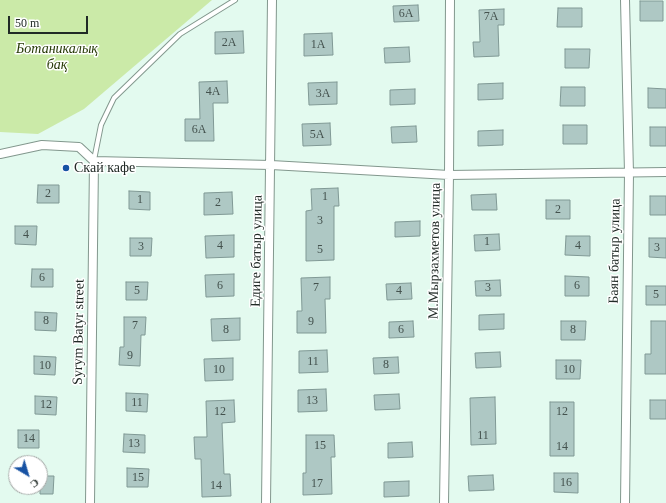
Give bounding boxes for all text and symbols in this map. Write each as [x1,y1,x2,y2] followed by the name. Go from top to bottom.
[399,7,413,21] house number: 6А
[10,8,90,34] scale bar
[484,10,498,24] house number: 7А
[15,16,39,30] text: 50 m
[222,36,236,50] house number: 2А
[311,38,325,52] house number: 1А
[16,41,98,74] park label: Ботаникалық бақ
[206,85,220,99] house number: 4А
[316,87,330,101] house number: 3А
[192,123,206,137] house number: 6А
[310,128,324,142] house number: 5А
[74,160,135,176] place label: Скай кафе
[61,163,71,173] marker: Скай кафе
[425,183,445,319] street label: М.Мырзахметов улица
[45,187,51,201] house number: 2
[322,190,328,204] house number: 1
[137,193,143,207] house number: 1
[248,195,266,307] street label: Едиге батыр улица
[215,196,221,210] house number: 2
[606,198,624,304] street label: Баян батыр улица
[555,203,561,217] house number: 2
[317,214,323,228] house number: 3
[23,228,29,242] house number: 4
[484,235,490,249] house number: 1
[217,239,223,253] house number: 4
[575,239,581,253] house number: 4
[138,240,144,254] house number: 3
[654,241,660,255] house number: 3
[317,243,323,257] house number: 5
[39,271,45,285] house number: 6
[70,279,88,385] street label: Syrym Batyr street
[217,279,223,293] house number: 6
[574,279,580,293] house number: 6
[313,281,319,295] house number: 7
[485,281,491,295] house number: 3
[134,284,140,298] house number: 5
[396,284,402,298] house number: 4
[653,288,659,302] house number: 5
[43,314,49,328] house number: 8
[308,315,314,329] house number: 9
[132,319,138,333] house number: 7
[223,323,229,337] house number: 8
[398,323,404,337] house number: 6
[570,323,576,337] house number: 8
[127,349,133,363] house number: 9
[307,355,319,369] house number: 11
[383,358,389,372] house number: 8
[39,359,51,373] house number: 10
[213,363,225,377] house number: 10
[563,363,575,377] house number: 10
[306,394,318,408] house number: 13
[131,396,143,410] house number: 11
[40,398,52,412] house number: 12
[214,405,226,419] house number: 12
[556,405,568,419] house number: 12
[477,429,489,443] house number: 11
[23,432,35,446] house number: 14
[128,437,140,451] house number: 13
[314,439,326,453] house number: 15
[556,440,568,454] house number: 14
[8,455,48,495] north arrow
[132,471,144,485] house number: 15
[28,476,42,491] text: С
[560,476,572,490] house number: 16
[311,477,323,491] house number: 17
[210,479,222,493] house number: 14

